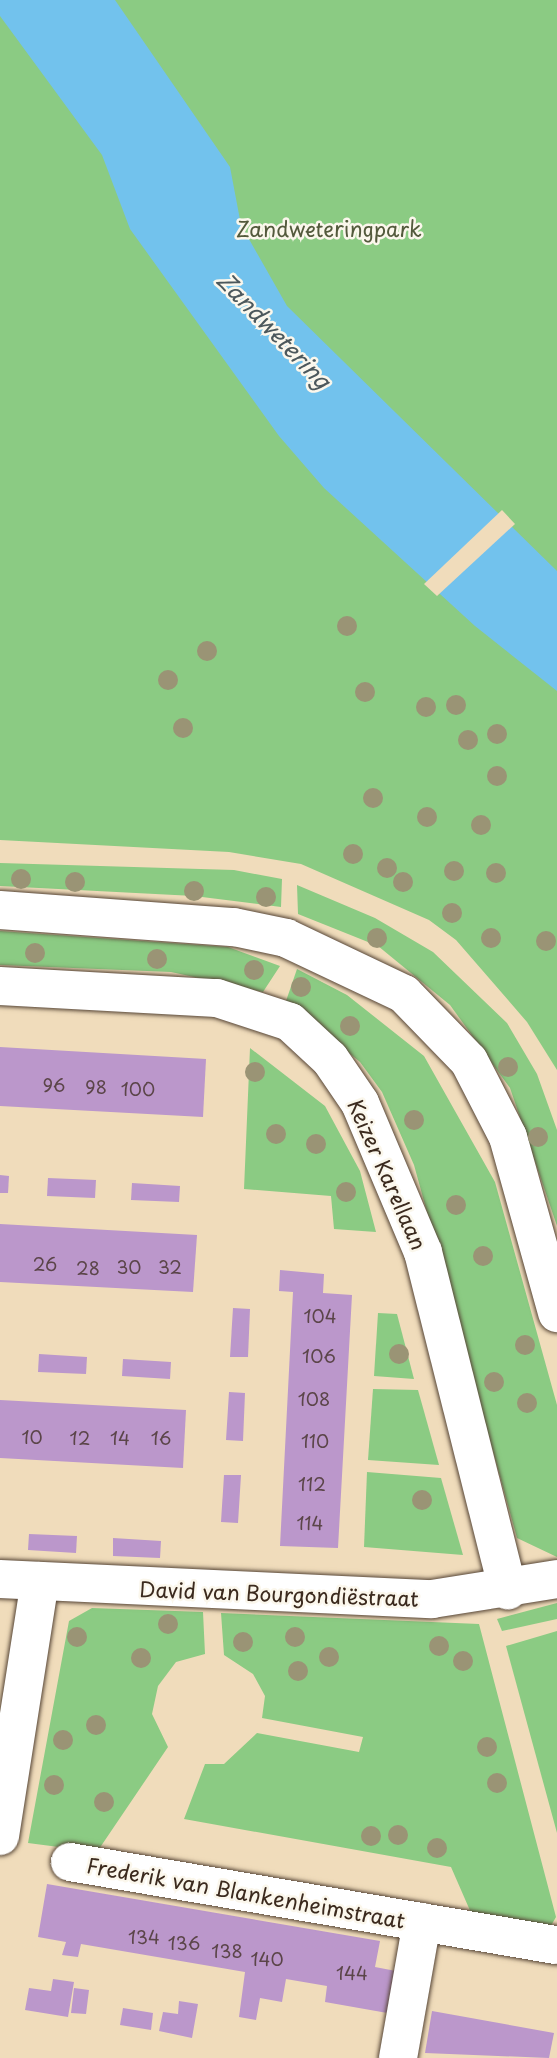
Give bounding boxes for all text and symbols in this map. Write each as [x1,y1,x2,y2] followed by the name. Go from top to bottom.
[236,215,422,241] park label: Zandweteringpark
[212,266,336,394] water label: Zandwetering
[43,1074,65,1096] house number: 96
[85,1076,107,1098] house number: 98
[121,1078,155,1100] house number: 100
[343,1095,433,1253] street label: Keizer Karellaan
[33,1253,57,1275] house number: 26
[116,1256,142,1278] house number: 30
[158,1256,182,1278] house number: 32
[76,1257,100,1279] house number: 28
[303,1305,337,1327] house number: 104
[302,1345,336,1367] house number: 106
[298,1388,330,1410] house number: 108
[21,1426,43,1448] house number: 10
[70,1427,90,1449] house number: 12
[110,1427,130,1449] house number: 14
[151,1427,171,1449] house number: 16
[301,1430,329,1452] house number: 110
[298,1473,326,1495] house number: 112
[297,1512,323,1534] house number: 114
[138,1575,420,1611] street label: David van Bourgondiëstraat
[84,1851,408,1933] street label: Frederik van Blankenheimstraat
[128,1926,160,1948] house number: 134
[168,1932,200,1954] house number: 136
[211,1940,243,1962] house number: 138
[250,1948,284,1970] house number: 140
[336,1962,368,1984] house number: 144

